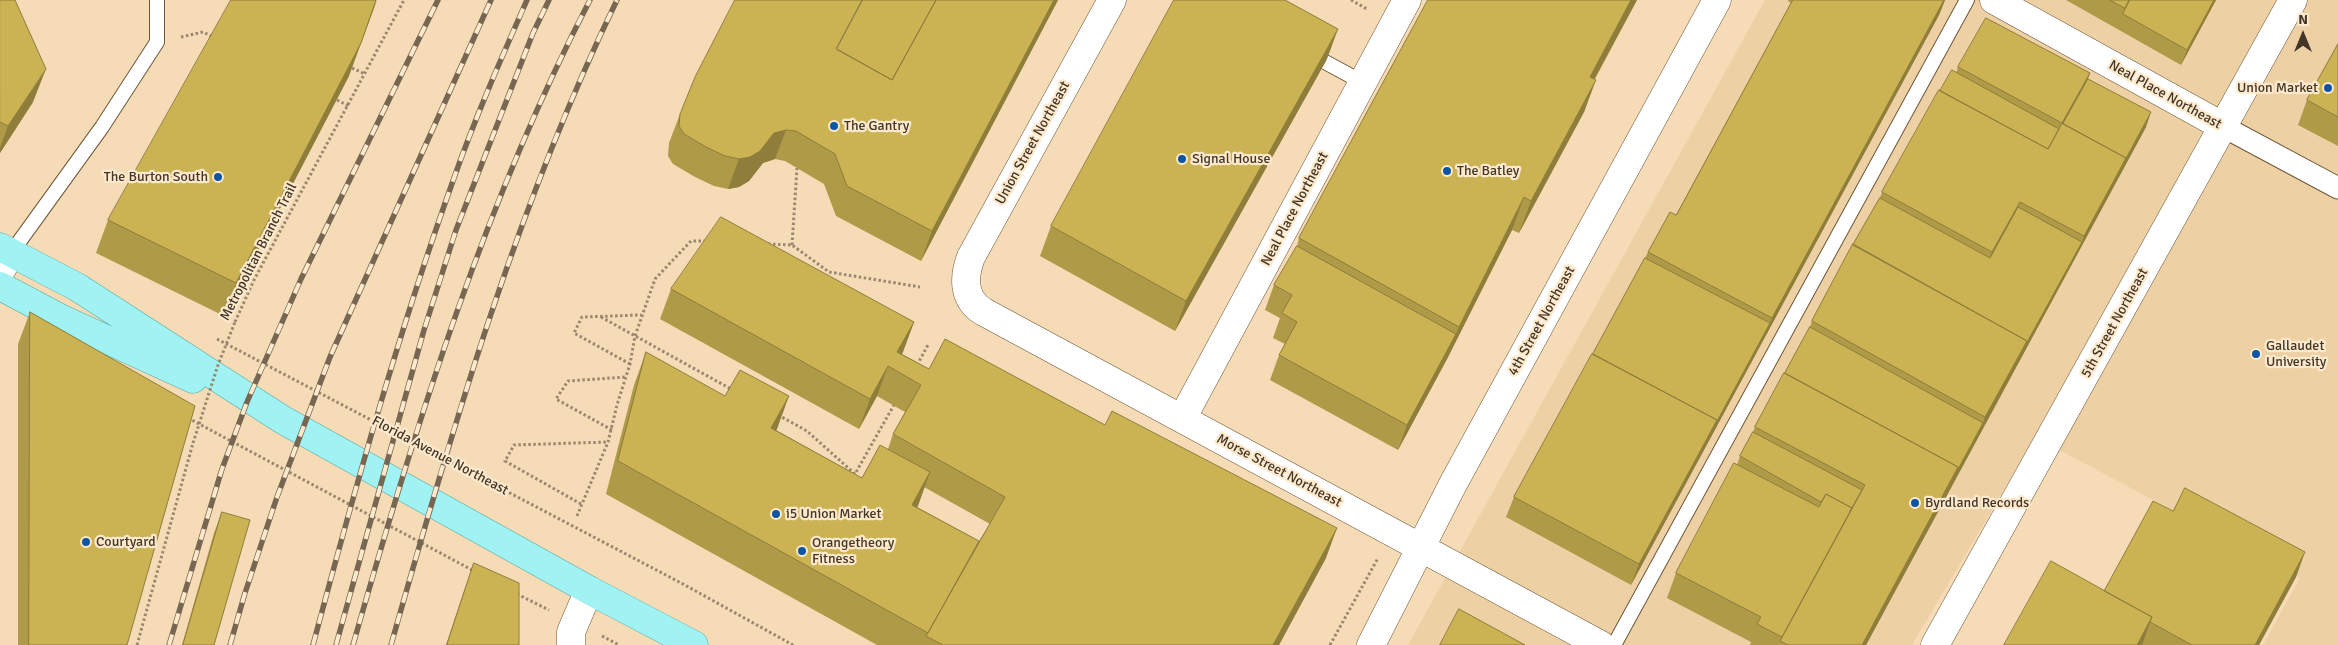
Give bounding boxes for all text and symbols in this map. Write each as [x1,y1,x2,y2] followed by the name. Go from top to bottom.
[2278,10,2328,60] north arrow
[2298,11,2308,28] text: N
[2106,57,2224,133] street label: Neal Place Northeast
[992,78,1074,208] street label: Union Street Northeast
[2237,80,2318,96] place label: Union Market
[2322,82,2334,94] marker: Union Market
[844,118,909,134] place label: The Gantry
[828,120,840,132] marker: The Gantry
[1258,149,1332,269] street label: Neal Place Northeast
[1192,151,1270,167] place label: Signal House
[1176,153,1188,165] marker: Signal House
[1457,163,1519,179] place label: The Batley
[1441,165,1453,177] marker: The Batley
[104,169,208,185] place label: The Burton South
[212,171,224,183] marker: The Burton South
[217,180,301,324] street label: Metropolitan Branch Trail
[1505,263,1579,379] street label: 4th Street Northeast
[2078,265,2152,381] street label: 5th Street Northeast
[2266,338,2326,371] place label: Gallaudet University
[2250,348,2262,360] marker: Gallaudet University
[369,413,511,499] street label: Florida Avenue Northeast
[1214,431,1344,511] street label: Morse Street Northeast
[1925,495,2029,511] place label: Byrdland Records
[1909,497,1921,509] marker: Byrdland Records
[786,506,881,522] place label: i5 Union Market
[770,508,782,520] marker: i5 Union Market
[96,534,156,550] place label: Courtyard
[812,535,894,568] place label: Orangetheory Fitness
[80,536,92,548] marker: Courtyard
[796,545,808,557] marker: Orangetheory Fitness

